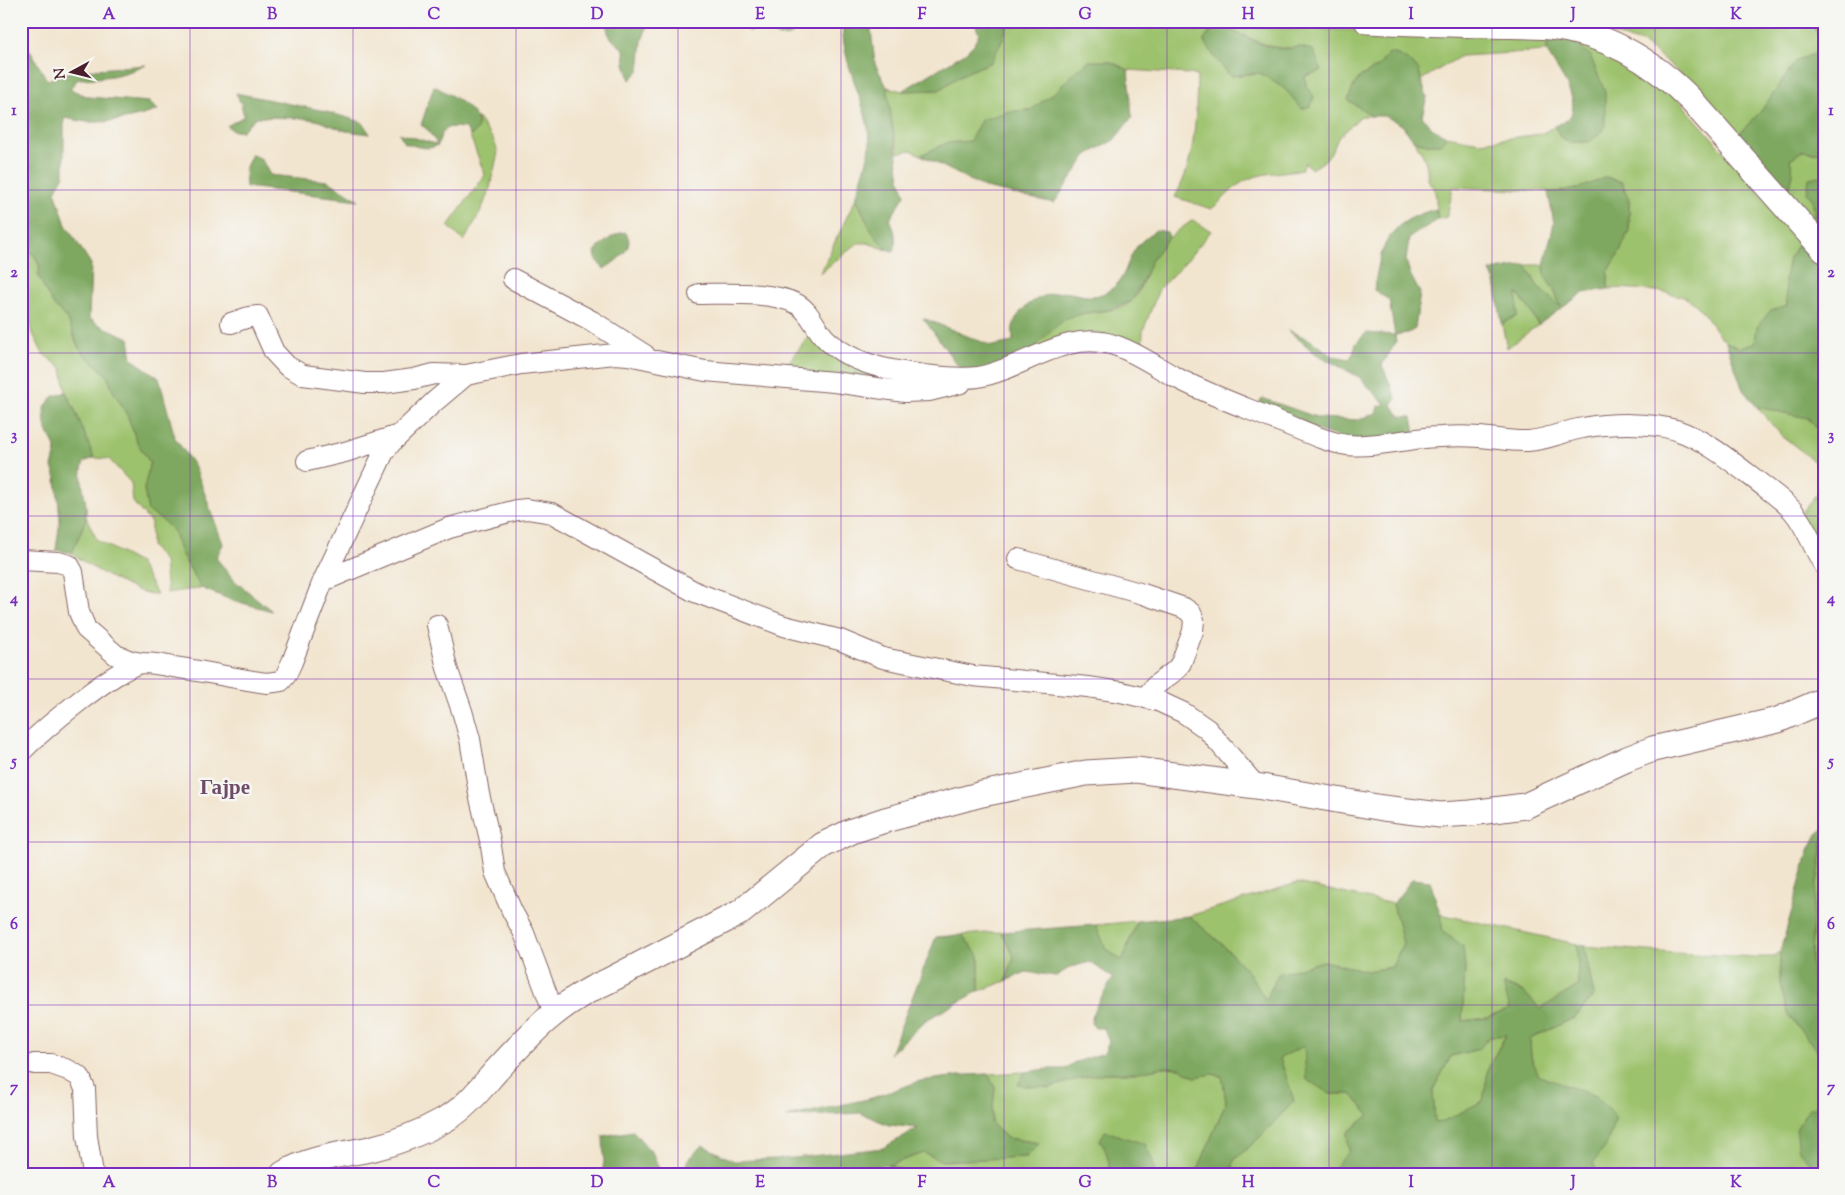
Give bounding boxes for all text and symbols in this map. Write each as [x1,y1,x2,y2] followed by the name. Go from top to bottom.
[103,4,116,27] text: A
[267,4,277,27] text: B
[428,4,441,27] text: C
[591,4,604,27] text: D
[755,4,765,27] text: E
[918,4,927,27] text: F
[1078,4,1092,27] text: G
[1242,4,1255,27] text: H
[1408,4,1414,27] text: I
[1569,4,1576,27] text: J
[1730,4,1742,27] text: K
[48,48,98,98] north arrow
[50,67,72,80] text: N
[11,100,17,123] text: 1
[1828,100,1834,123] text: 1
[10,262,18,285] text: 2
[1827,262,1835,285] text: 2
[11,425,18,448] text: 3
[1828,425,1835,448] text: 3
[9,588,18,611] text: 4
[1826,588,1835,611] text: 4
[9,751,17,774] text: 5
[1826,751,1834,774] text: 5
[200,774,250,804] district label: Гајре
[10,914,18,937] text: 6
[1827,914,1835,937] text: 6
[10,1077,19,1100] text: 7
[1827,1077,1836,1100] text: 7
[103,1172,116,1195] text: A
[267,1172,277,1195] text: B
[428,1172,441,1195] text: C
[591,1172,604,1195] text: D
[755,1172,765,1195] text: E
[918,1172,927,1195] text: F
[1078,1172,1092,1195] text: G
[1242,1172,1255,1195] text: H
[1408,1172,1414,1195] text: I
[1569,1172,1576,1195] text: J
[1730,1172,1742,1195] text: K

